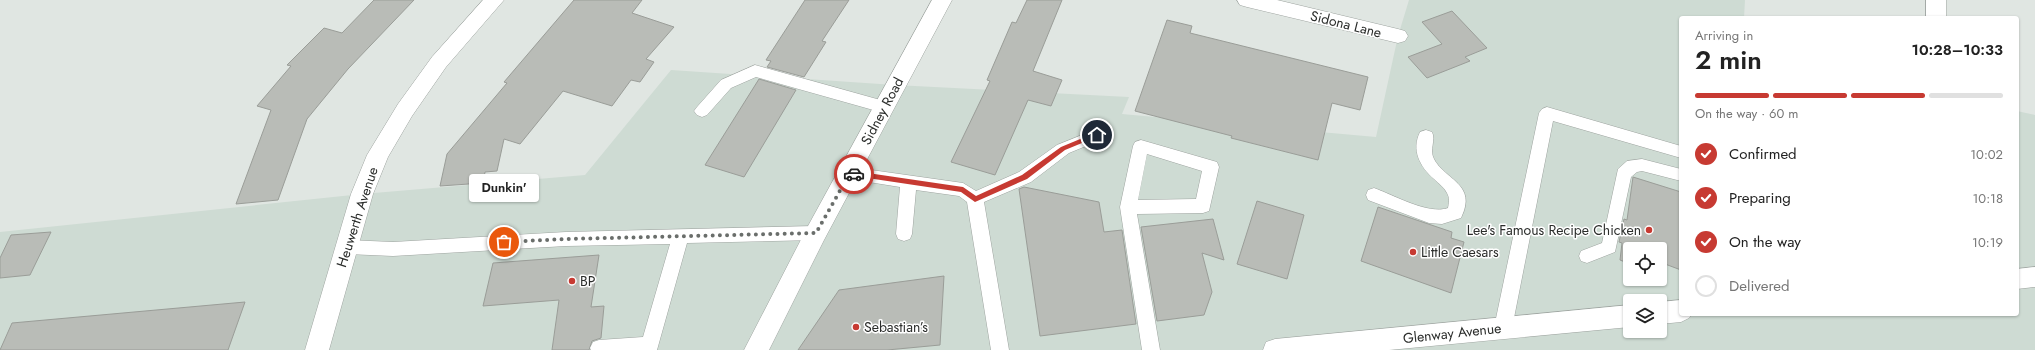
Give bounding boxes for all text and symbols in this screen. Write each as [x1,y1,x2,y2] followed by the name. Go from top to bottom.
[1308,5,1384,43] street label: Sidona Lane
[1695,26,1753,45] text: Arriving in
[1912,39,2003,61] text: 10:28–10:33
[1695,41,1762,79] text: 2 min
[856,74,908,148] street label: Sidney Road
[1695,104,1798,123] text: On the way · 60 m
[1080,118,1114,152] pin
[1086,124,1108,146] icon: home
[1695,143,1717,165] icon: check
[1729,143,1797,165] text: Confirmed
[1970,145,2003,164] text: 10:02
[834,154,874,194] courier
[843,163,865,185] icon: car
[331,164,383,270] street label: Heuwerth Avenue
[469,174,539,202] callout: Dunkin'
[481,178,527,197] text: Dunkin'
[1695,187,1717,209] icon: check
[1729,187,1791,209] text: Preparing
[1973,189,2003,208] text: 10:18
[1467,220,1641,240] place label: Lee's Famous Recipe Chicken
[487,225,521,259] pin
[1644,225,1654,235] marker: Lee's Famous Recipe Chicken
[493,231,515,253] icon: bag
[1695,231,1717,253] icon: check
[1729,231,1801,253] text: On the way
[1972,233,2003,252] text: 10:19
[1421,242,1499,262] place label: Little Caesars
[1623,242,1667,338] map controls
[1623,242,1667,286] button: locate
[1408,247,1418,257] marker: Little Caesars
[580,271,596,291] place label: BP
[1729,275,1790,297] text: Delivered
[567,276,577,286] marker: BP
[1623,294,1667,338] button: layers
[864,317,928,337] place label: Sebastian’s
[1402,318,1502,348] street label: Glenway Avenue
[851,322,861,332] marker: Sebastian’s

